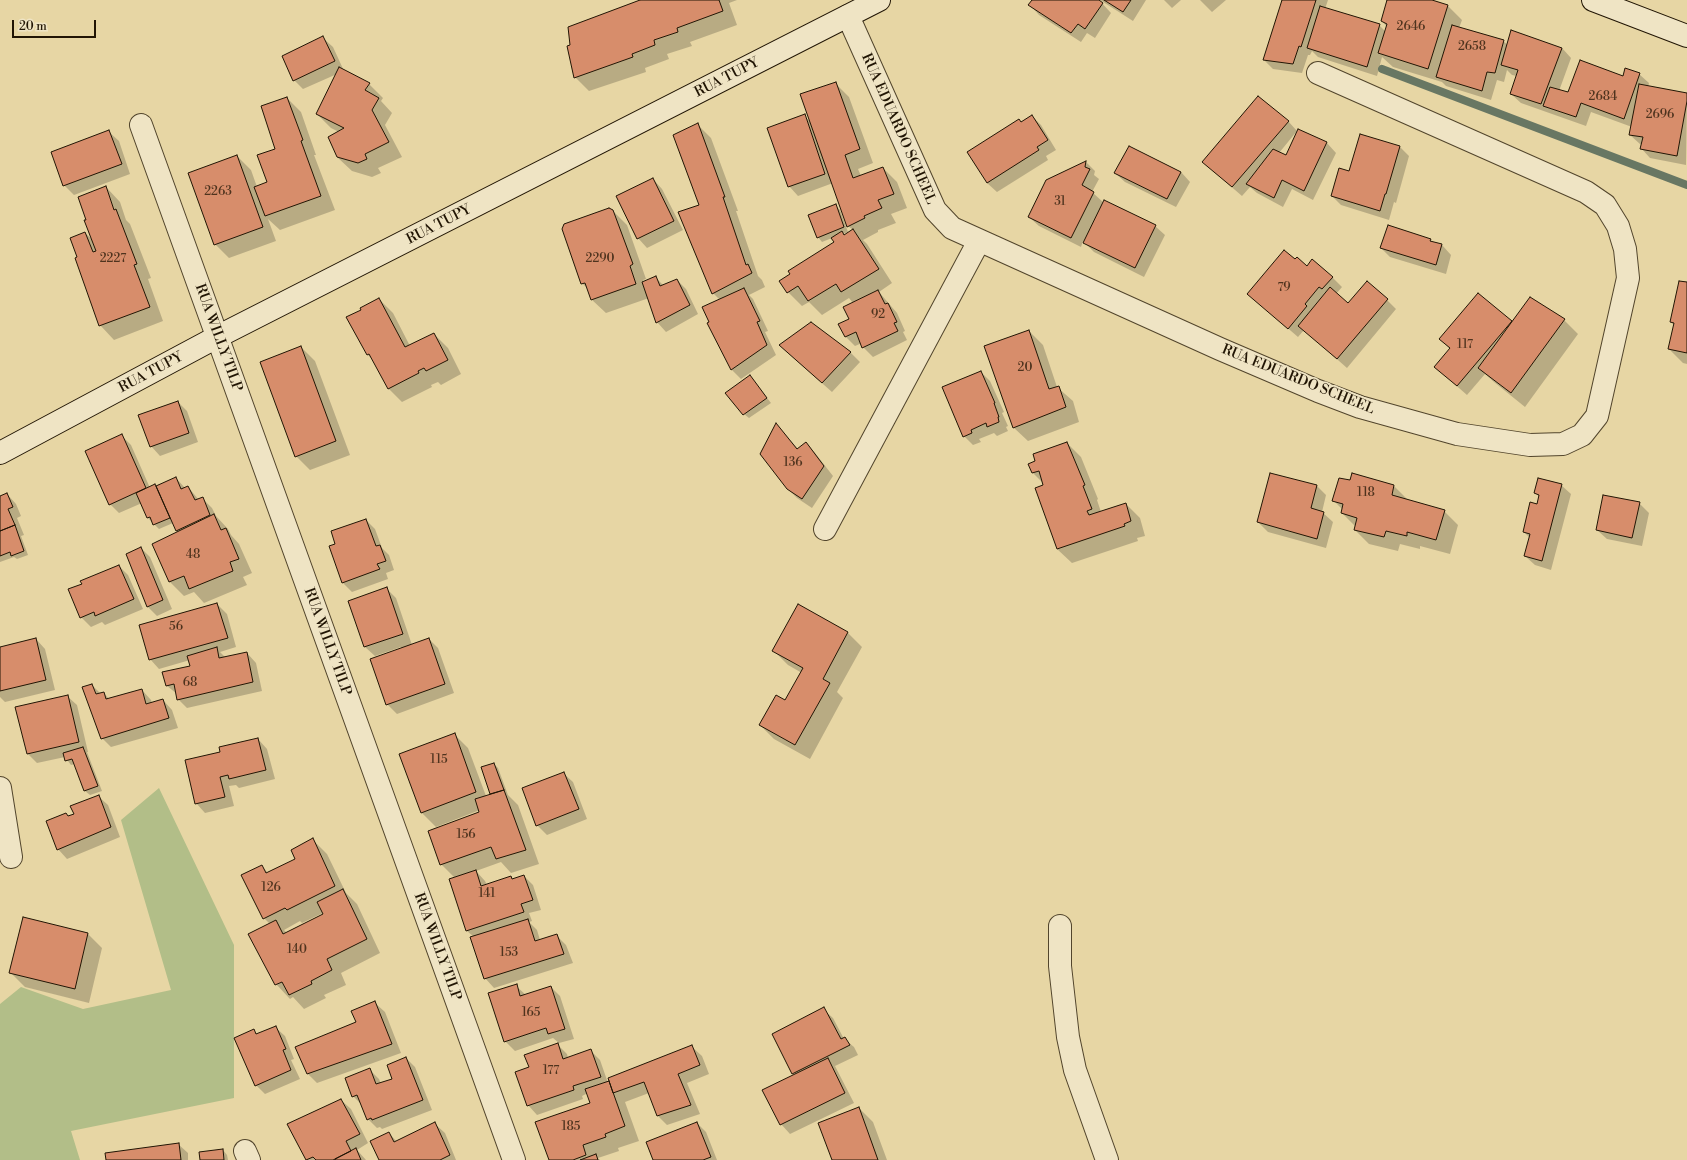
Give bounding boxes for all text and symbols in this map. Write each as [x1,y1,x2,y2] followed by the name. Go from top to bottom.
[14,12,98,38] scale bar
[19,19,47,34] text: 20 m
[1397,20,1425,34] house number: 2646
[1458,40,1486,54] house number: 2658
[857,51,939,207] street label: RUA EDUARDO SCHEEL
[692,55,762,101] street label: RUA TUPY
[1589,90,1617,104] house number: 2684
[1646,108,1674,122] house number: 2696
[204,185,232,199] house number: 2263
[1054,195,1066,209] house number: 31
[404,202,474,248] street label: RUA TUPY
[100,252,126,266] house number: 2227
[586,252,614,266] house number: 2290
[1277,281,1291,295] house number: 79
[191,282,245,394] street label: RUA WILLY TILP
[871,308,885,322] house number: 92
[1457,338,1473,352] house number: 117
[1219,342,1377,418] street label: RUA EDUARDO SCHEEL
[116,349,186,397] street label: RUA TUPY
[1018,361,1032,375] house number: 20
[783,456,803,470] house number: 136
[1357,486,1375,500] house number: 118
[186,548,200,562] house number: 48
[300,586,354,698] street label: RUA WILLY TILP
[169,620,183,634] house number: 56
[183,676,197,690] house number: 68
[430,753,448,767] house number: 115
[456,828,476,842] house number: 156
[261,881,281,895] house number: 126
[478,887,496,901] house number: 141
[410,891,464,1003] street label: RUA WILLY TILP
[287,943,307,957] house number: 140
[500,946,518,960] house number: 153
[522,1006,540,1020] house number: 165
[543,1064,559,1078] house number: 177
[562,1120,580,1134] house number: 185

